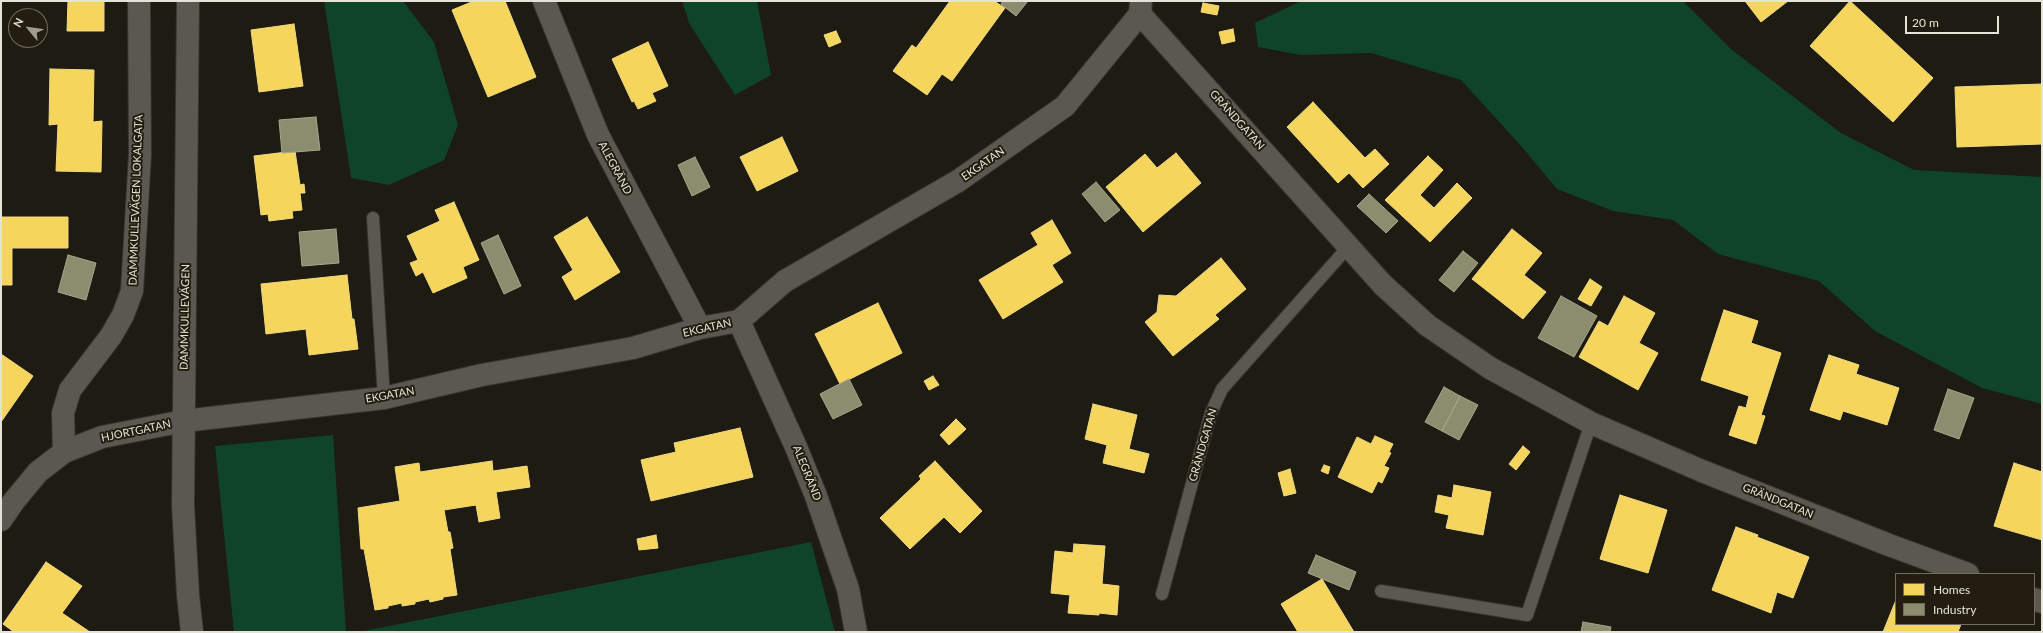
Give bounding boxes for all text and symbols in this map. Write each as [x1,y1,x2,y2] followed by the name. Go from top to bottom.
[8,8,48,48] north arrow
[1907,8,2001,34] scale bar
[1912,15,1939,30] text: 20 m
[10,16,26,29] text: N
[1207,88,1267,152] street label: GRÄNDGATAN
[126,114,146,286] street label: DAMMKULLEVÄGEN LOKALGATA
[595,139,635,197] street label: ALEGRÄND
[959,144,1007,184] street label: EKGATAN
[177,264,193,370] street label: DAMMKULLEVÄGEN
[681,316,733,340] street label: EKGATAN
[365,384,415,406] street label: EKGATAN
[1186,407,1220,483] street label: GRÄNDGATAN
[100,417,172,445] street label: HJORTGATAN
[790,443,824,503] street label: ALEGRÄND
[1741,481,1815,521] street label: GRÄNDGATAN
[1895,573,2035,625] legend
[1933,582,1970,597] text: Homes
[1933,602,1976,617] text: Industry

